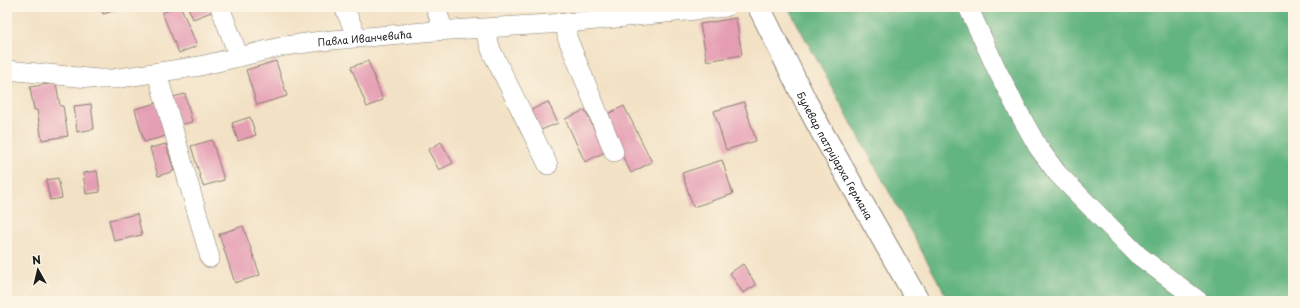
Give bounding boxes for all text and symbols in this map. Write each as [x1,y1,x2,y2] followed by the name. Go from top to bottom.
[317,26,413,49] street label: Павла Иванчевића
[794,89,878,223] street label: Булевар патријарха Германа
[18,250,58,290] north arrow
[31,251,42,269] text: N

